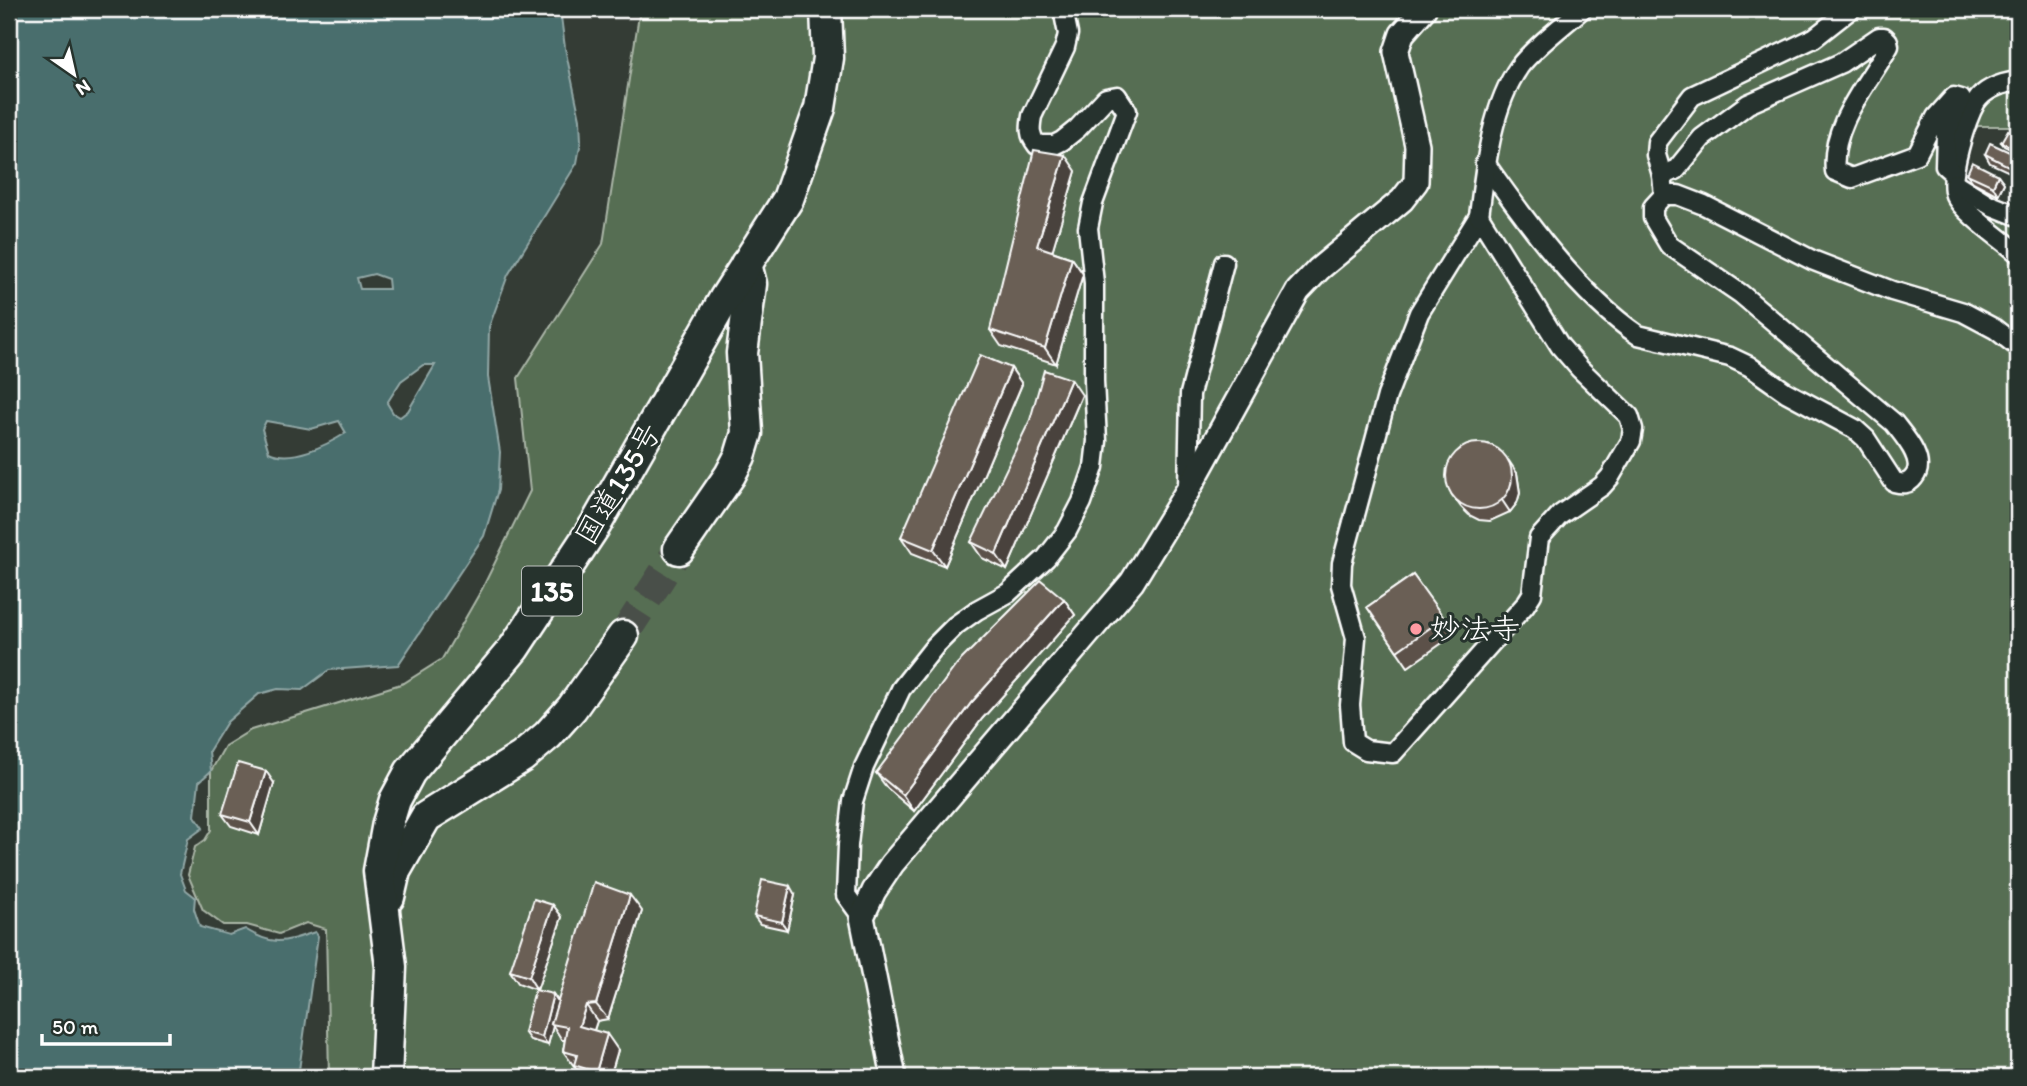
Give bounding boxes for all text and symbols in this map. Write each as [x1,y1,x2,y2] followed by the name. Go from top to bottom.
[38,38,108,108] north arrow
[71,75,95,101] text: N
[567,416,668,552] street label: 国道135号
[522,566,582,616] road number: 135
[1430,610,1520,647] place label: 妙法寺
[1408,621,1424,637] marker: 妙法寺
[42,1002,170,1046] scale bar
[52,1014,99,1039] text: 50 m

